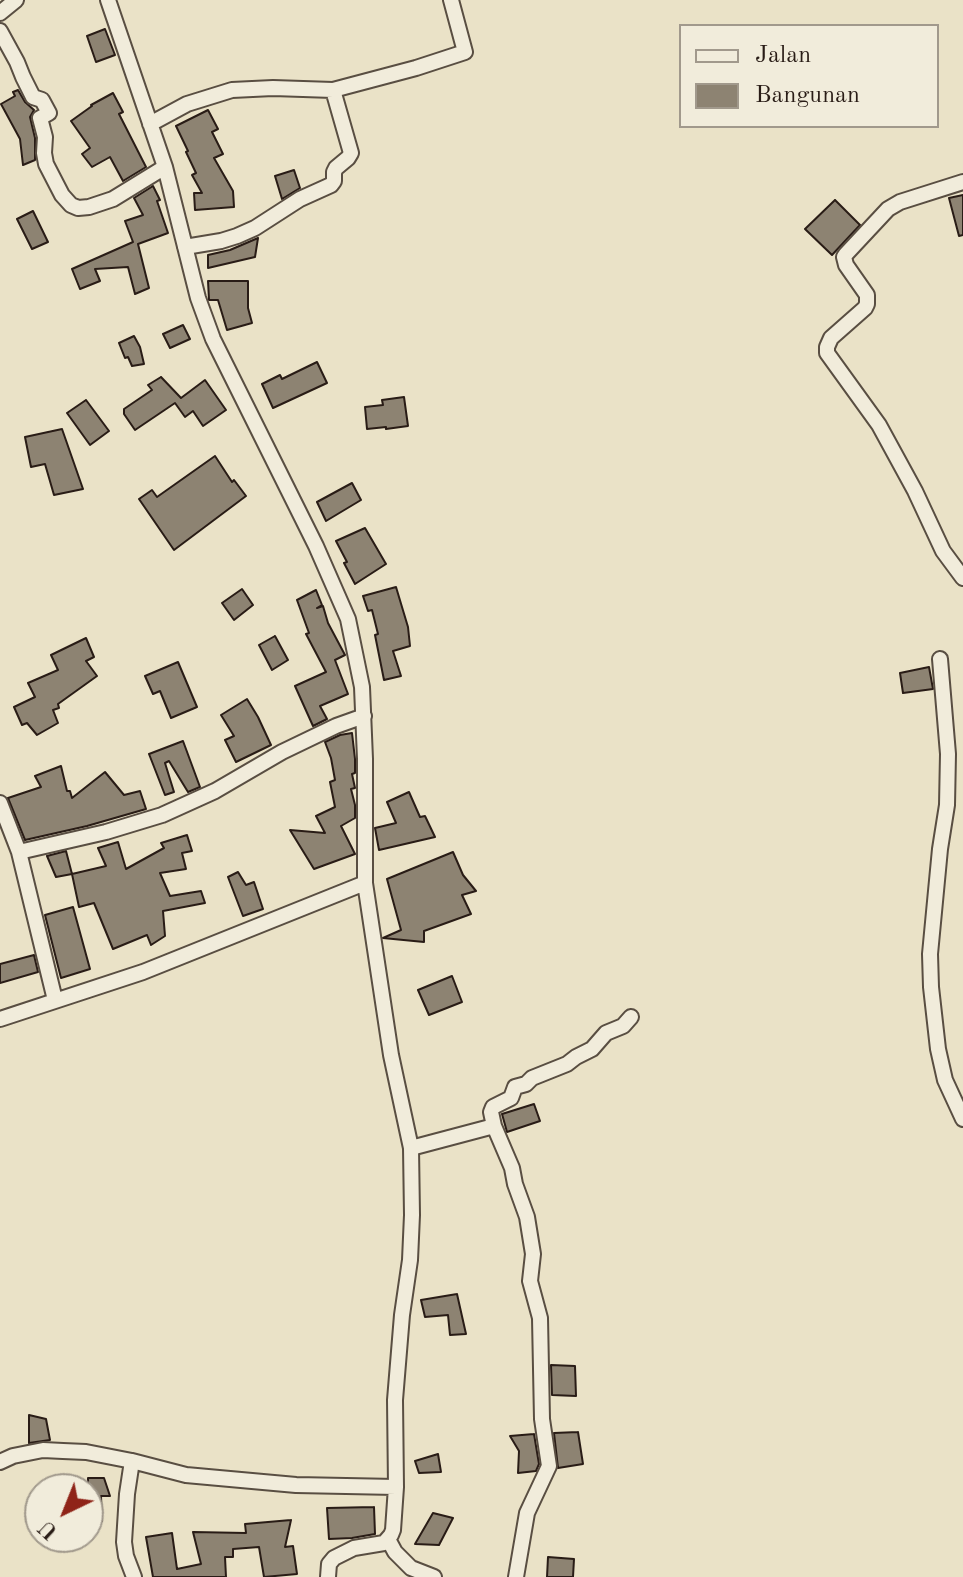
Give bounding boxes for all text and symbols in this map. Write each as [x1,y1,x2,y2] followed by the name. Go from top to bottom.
[679,24,939,128] legend
[755,44,811,68] text: Jalan
[755,84,860,108] text: Bangunan
[24,1473,104,1553] north arrow
[35,1515,63,1543] text: U

